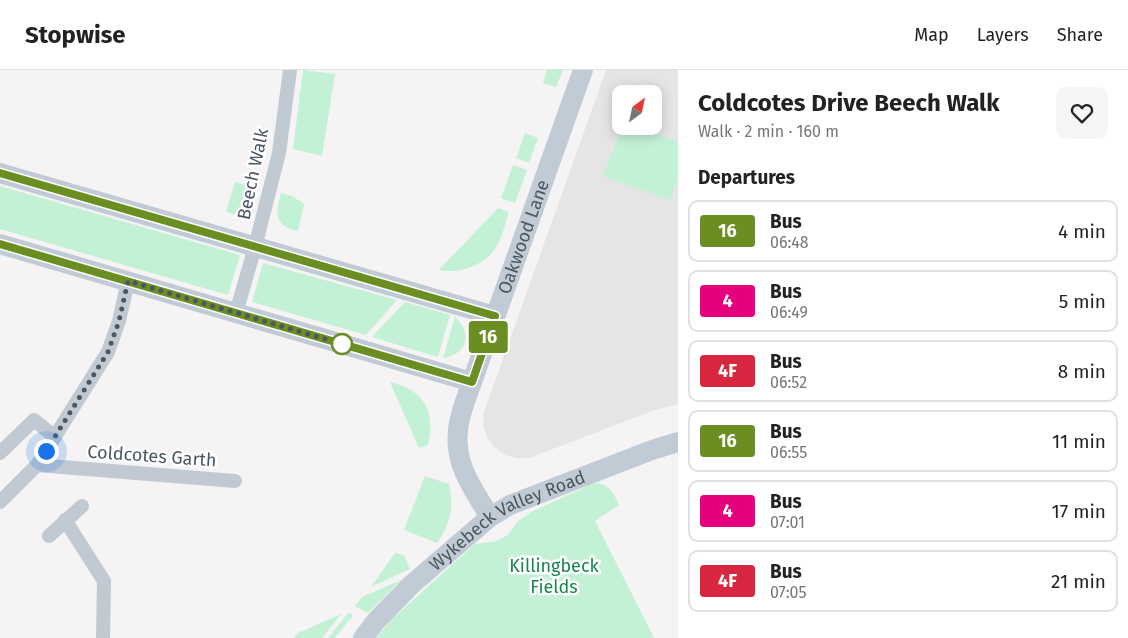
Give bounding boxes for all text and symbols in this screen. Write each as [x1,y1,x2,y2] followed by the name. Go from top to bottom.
[25,21,126,49] text: Stopwise
[914,24,949,46] text: Map
[977,24,1029,46] text: Layers
[1057,24,1103,46] text: Share
[612,85,662,135] north arrow
[612,85,662,135] map controls
[1056,87,1108,139] button: heart
[698,89,999,117] text: Coldcotes Drive Beech Walk
[698,122,839,141] text: Walk · 2 min · 160 m
[233,126,274,222] street label: Beech Walk
[698,166,795,189] text: Departures
[493,177,554,297] street label: Oakwood Lane
[770,210,802,233] text: Bus
[718,220,737,242] text: 16
[1058,220,1106,243] text: 4 min
[770,233,809,252] text: 06:48
[770,280,802,303] text: Bus
[722,290,733,312] text: 4
[1059,290,1106,313] text: 5 min
[770,303,808,322] text: 06:49
[466,321,510,353] line badge: 16
[479,326,497,348] text: 16
[331,333,353,355] unlabelled marker
[770,350,802,373] text: Bus
[718,360,737,382] text: 4F
[1058,360,1106,383] text: 8 min
[770,373,807,392] text: 06:52
[770,420,802,443] text: Bus
[718,430,737,452] text: 16
[1052,430,1106,453] text: 11 min
[34,439,59,464] your location
[87,441,217,471] street label: Coldcotes Garth
[770,443,807,462] text: 06:55
[425,466,588,575] street label: Wykebeck Valley Road
[770,490,802,513] text: Bus
[722,500,733,522] text: 4
[1052,500,1106,523] text: 17 min
[770,513,805,532] text: 07:01
[509,555,600,598] park label: Killingbeck Fields
[770,560,802,583] text: Bus
[718,570,737,592] text: 4F
[1051,570,1106,593] text: 21 min
[770,583,807,602] text: 07:05

